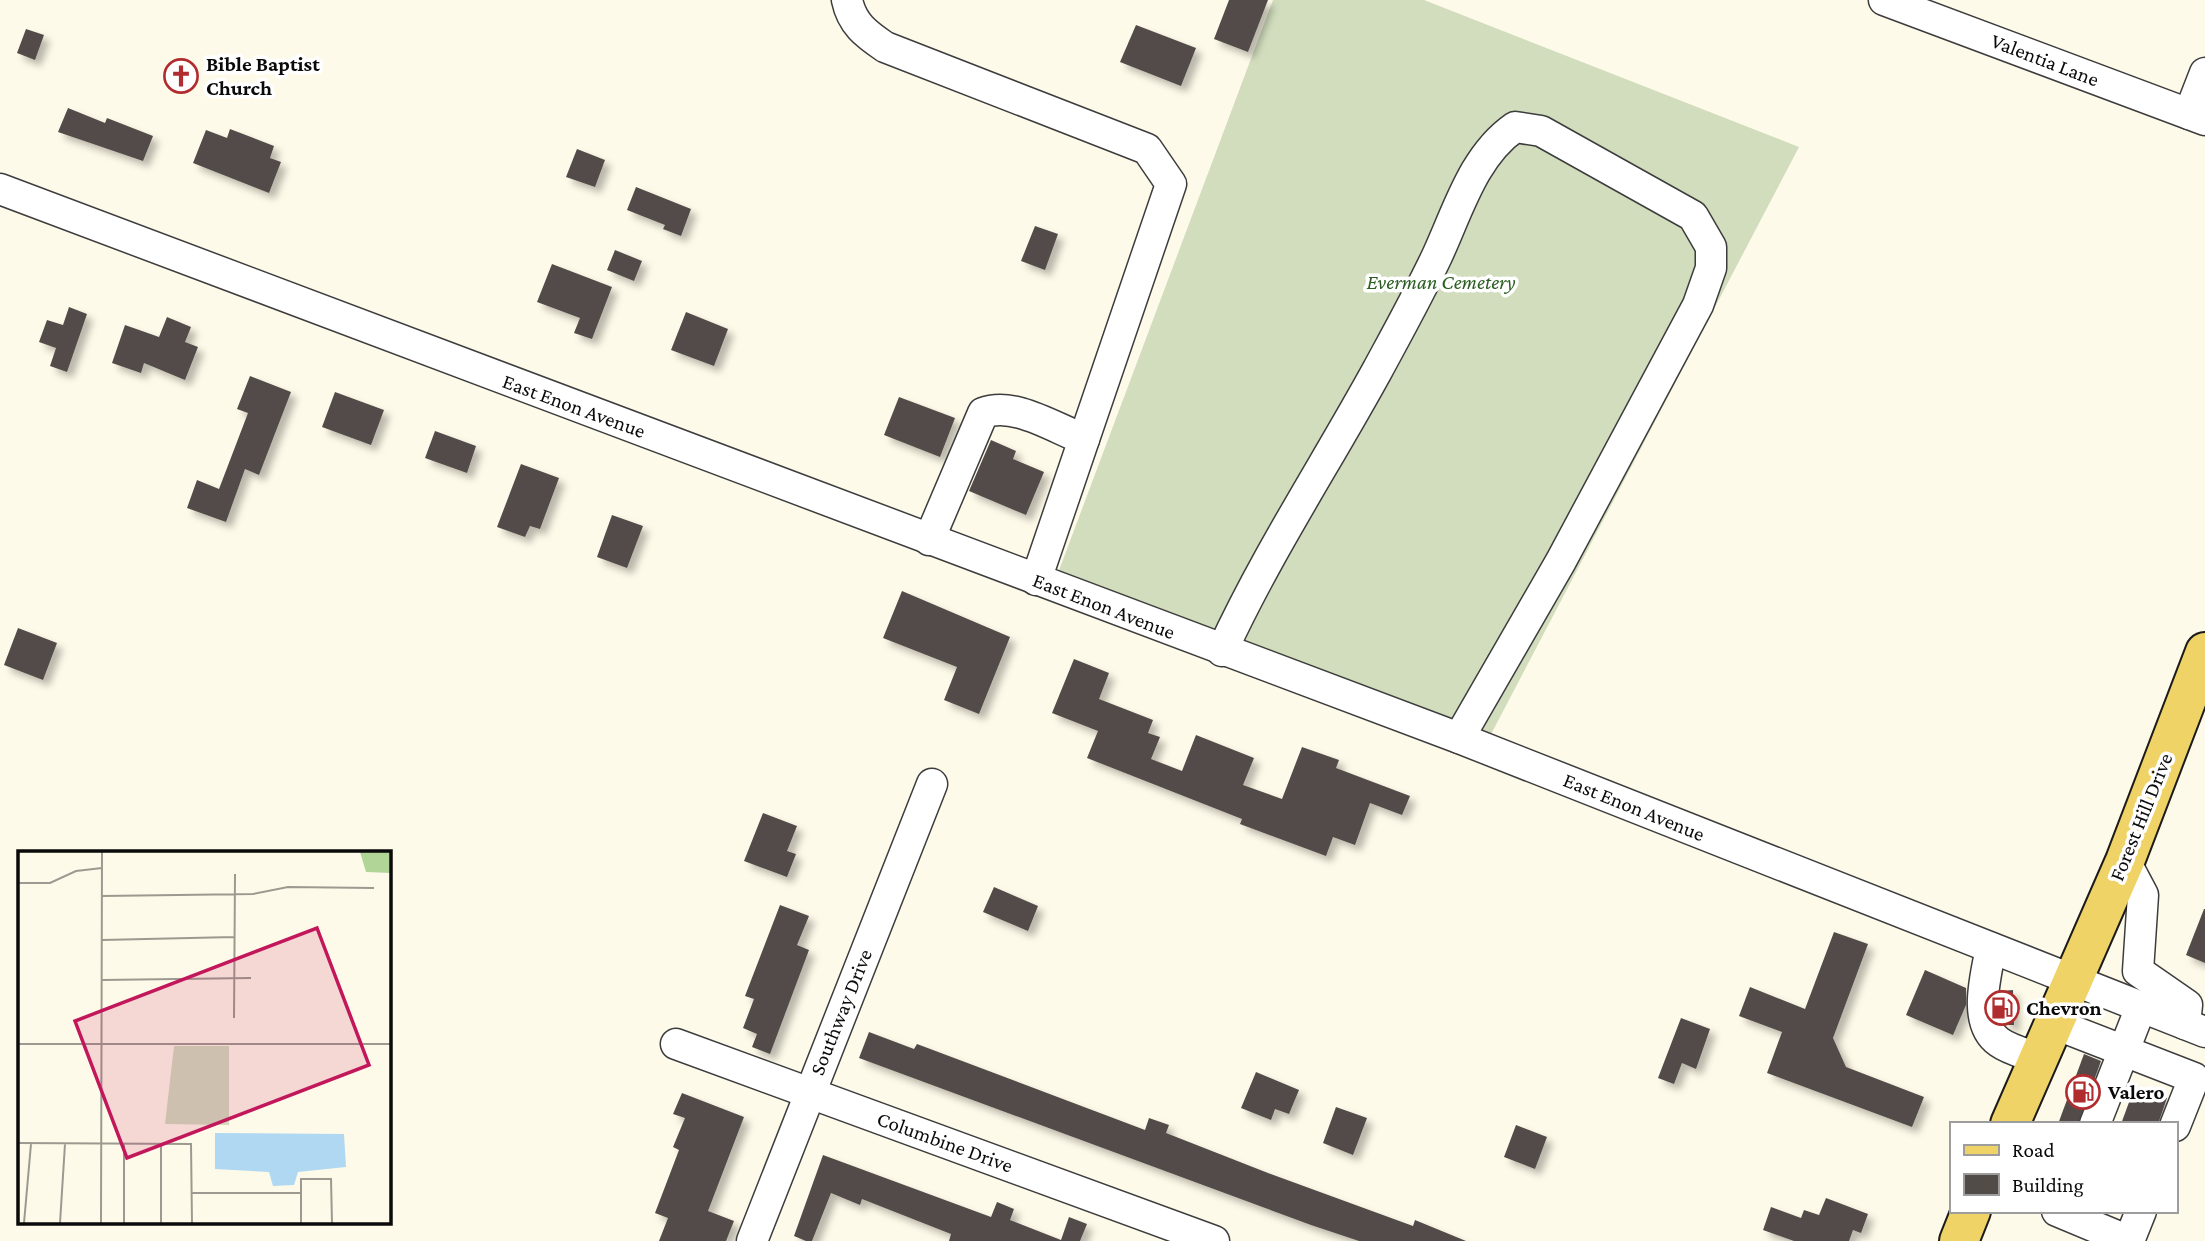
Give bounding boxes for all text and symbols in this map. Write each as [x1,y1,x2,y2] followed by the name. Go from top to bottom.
[1988,28,2102,92] street label: Valentia Lane
[206,52,320,100] place label: Bible Baptist Church
[162,57,200,95] church icon: Bible Baptist Church
[1366,270,1516,294] park label: Everman Cemetery
[499,369,649,443] street label: East Enon Avenue
[1029,568,1179,644] street label: East Enon Avenue
[2104,750,2178,884] street label: Forest Hill Drive
[1560,768,1708,846] street label: East Enon Avenue
[18,851,390,1224] inset map
[805,945,877,1079] street label: Southway Drive
[1983,989,2021,1027] fuel station icon: Chevron
[2026,996,2102,1020] place label: Chevron
[2064,1073,2102,1111] fuel station icon: Valero
[2107,1080,2164,1104] place label: Valero
[874,1106,1016,1178] street label: Columbine Drive
[1950,1122,2177,1213] legend
[2012,1138,2055,1162] text: Road
[2012,1173,2084,1197] text: Building

